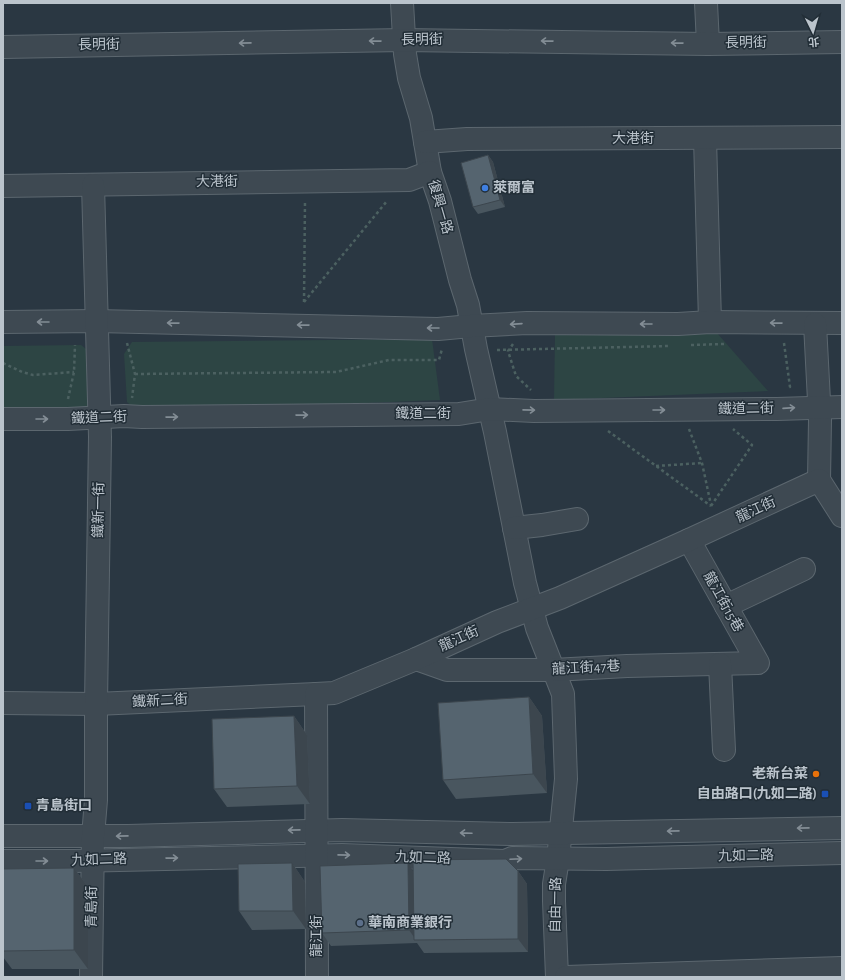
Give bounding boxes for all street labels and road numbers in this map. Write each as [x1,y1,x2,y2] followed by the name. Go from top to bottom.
[401,32,443,47] street label: 長明街
[725,35,767,50] street label: 長明街
[78,37,120,52] street label: 長明街
[612,131,654,146] street label: 大港街
[196,174,238,189] street label: 大港街
[426,178,455,236] street label: 復興一路
[718,400,774,416] street label: 鐵道二街
[395,405,451,421] street label: 鐵道二街
[71,408,127,426] street label: 鐵道二街
[90,482,106,538] street label: 鐵新一街
[733,493,778,525] street label: 龍江街
[701,568,747,635] street label: 龍江街15巷
[436,622,481,654] street label: 龍江街
[551,657,621,677] street label: 龍江街47巷
[132,691,188,709] street label: 鐵新二街
[718,847,774,863] street label: 九如二路
[395,848,451,866] street label: 九如二路
[71,850,127,868] street label: 九如二路
[548,877,563,933] street label: 自由一路
[84,886,99,928] street label: 青島街
[308,915,324,957] street label: 龍江街

